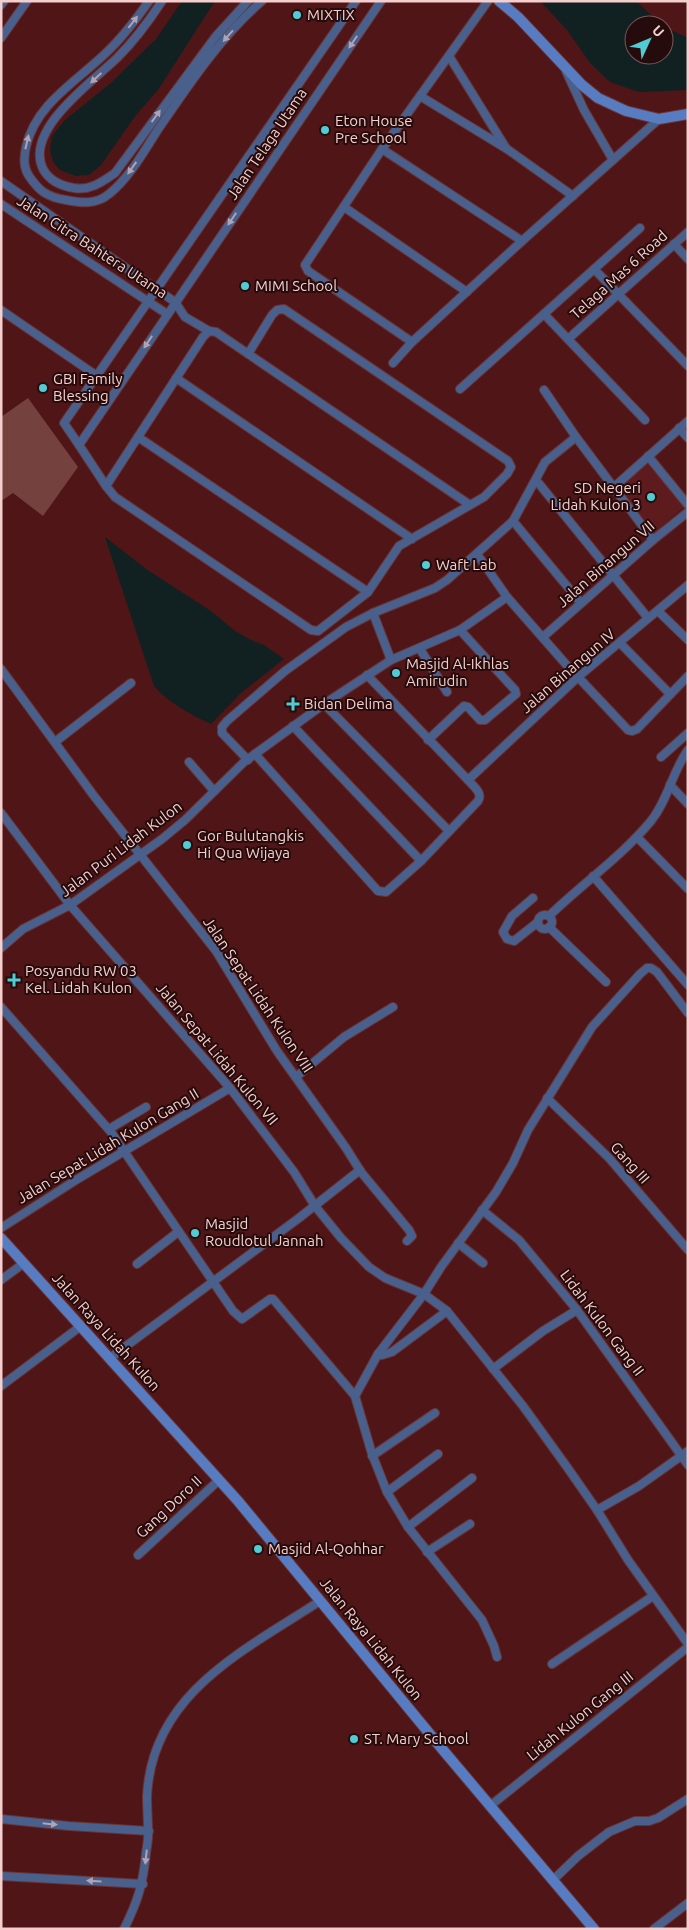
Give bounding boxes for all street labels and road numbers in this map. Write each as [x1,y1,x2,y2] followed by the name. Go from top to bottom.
[223,85,310,203] street label: Jalan Telaga Utama
[14,192,171,302] street label: Jalan Citra Bahtera Utama
[567,227,671,323] street label: Telaga Mas 6 Road
[554,517,658,610] street label: Jalan Binangun VII
[517,625,619,716] street label: Jalan Binangun IV
[57,797,185,900] street label: Jalan Puri Lidah Kulon
[199,914,317,1076] street label: Jalan Sepat Lidah Kulon VIII
[152,979,282,1129] street label: Jalan Sepat Lidah Kulon VII
[14,1085,202,1207] street label: Jalan Sepat Lidah Kulon Gang II
[607,1138,653,1187] street label: Gang III
[557,1266,648,1379] street label: Lidah Kulon Gang II
[49,1269,164,1394] street label: Jalan Raya Lidah Kulon
[132,1472,205,1541] street label: Gang Doro II
[317,1574,426,1703] street label: Jalan Raya Lidah Kulon
[523,1667,636,1764] street label: Lidah Kulon Gang III

